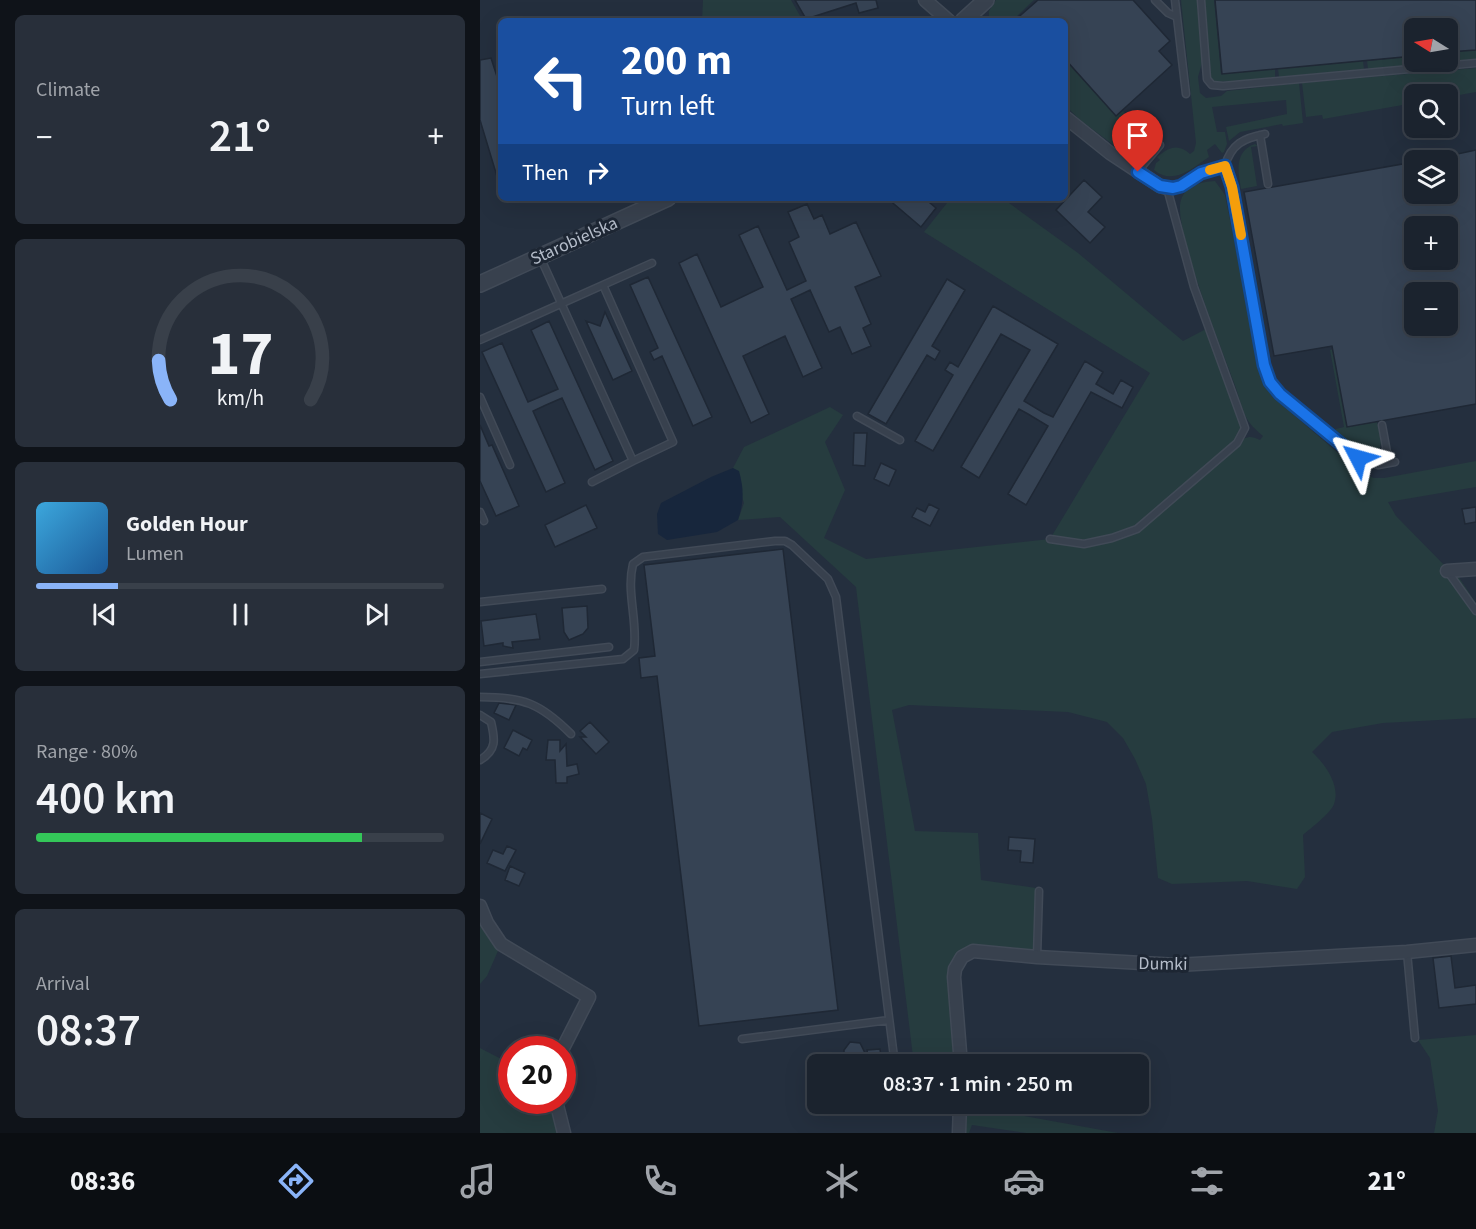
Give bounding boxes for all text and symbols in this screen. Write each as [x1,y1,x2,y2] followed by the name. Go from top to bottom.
[1404,18,1458,72] north arrow
[1404,18,1458,336] map controls
[621,31,732,91] text: 200 m
[522,42,600,120] icon: left
[36,76,100,104] text: Climate
[1404,84,1458,138] button: search
[621,87,715,126] text: Turn left
[209,105,271,169] text: 21°
[1112,110,1163,172] pin
[36,114,52,161] text: −
[428,114,444,161] text: +
[1121,119,1154,152] icon: arrive
[1404,150,1458,204] button: layers
[581,156,614,189] icon: right
[522,157,569,189] text: Then
[526,211,622,271] street label: Starobielska
[1404,216,1458,270] button: +
[1404,282,1458,336] button: −
[207,310,273,399] text: 17
[216,383,264,414] text: km/h
[1326,426,1390,490] position arrow
[126,508,248,540] text: Golden Hour
[126,540,184,568] text: Lumen
[88,598,121,631] icon: previous
[224,598,257,631] icon: pause
[360,598,393,631] icon: next
[36,738,137,766] text: Range · 80%
[36,767,176,831] text: 400 km
[1138,951,1188,977] street label: Dumki
[36,970,90,998] text: Arrival
[36,999,141,1063] text: 08:37
[498,1036,576,1114] speed limit sign: 20
[883,1068,1073,1100] text: 08:37 · 1 min · 250 m
[275,1160,317,1202] icon: directions
[457,1160,499,1202] icon: music
[639,1160,681,1202] icon: phone
[821,1160,863,1202] icon: climate
[1003,1160,1045,1202] icon: car
[1186,1160,1228,1202] icon: filters
[70,1162,135,1201] text: 08:36
[1368,1162,1406,1201] text: 21°

